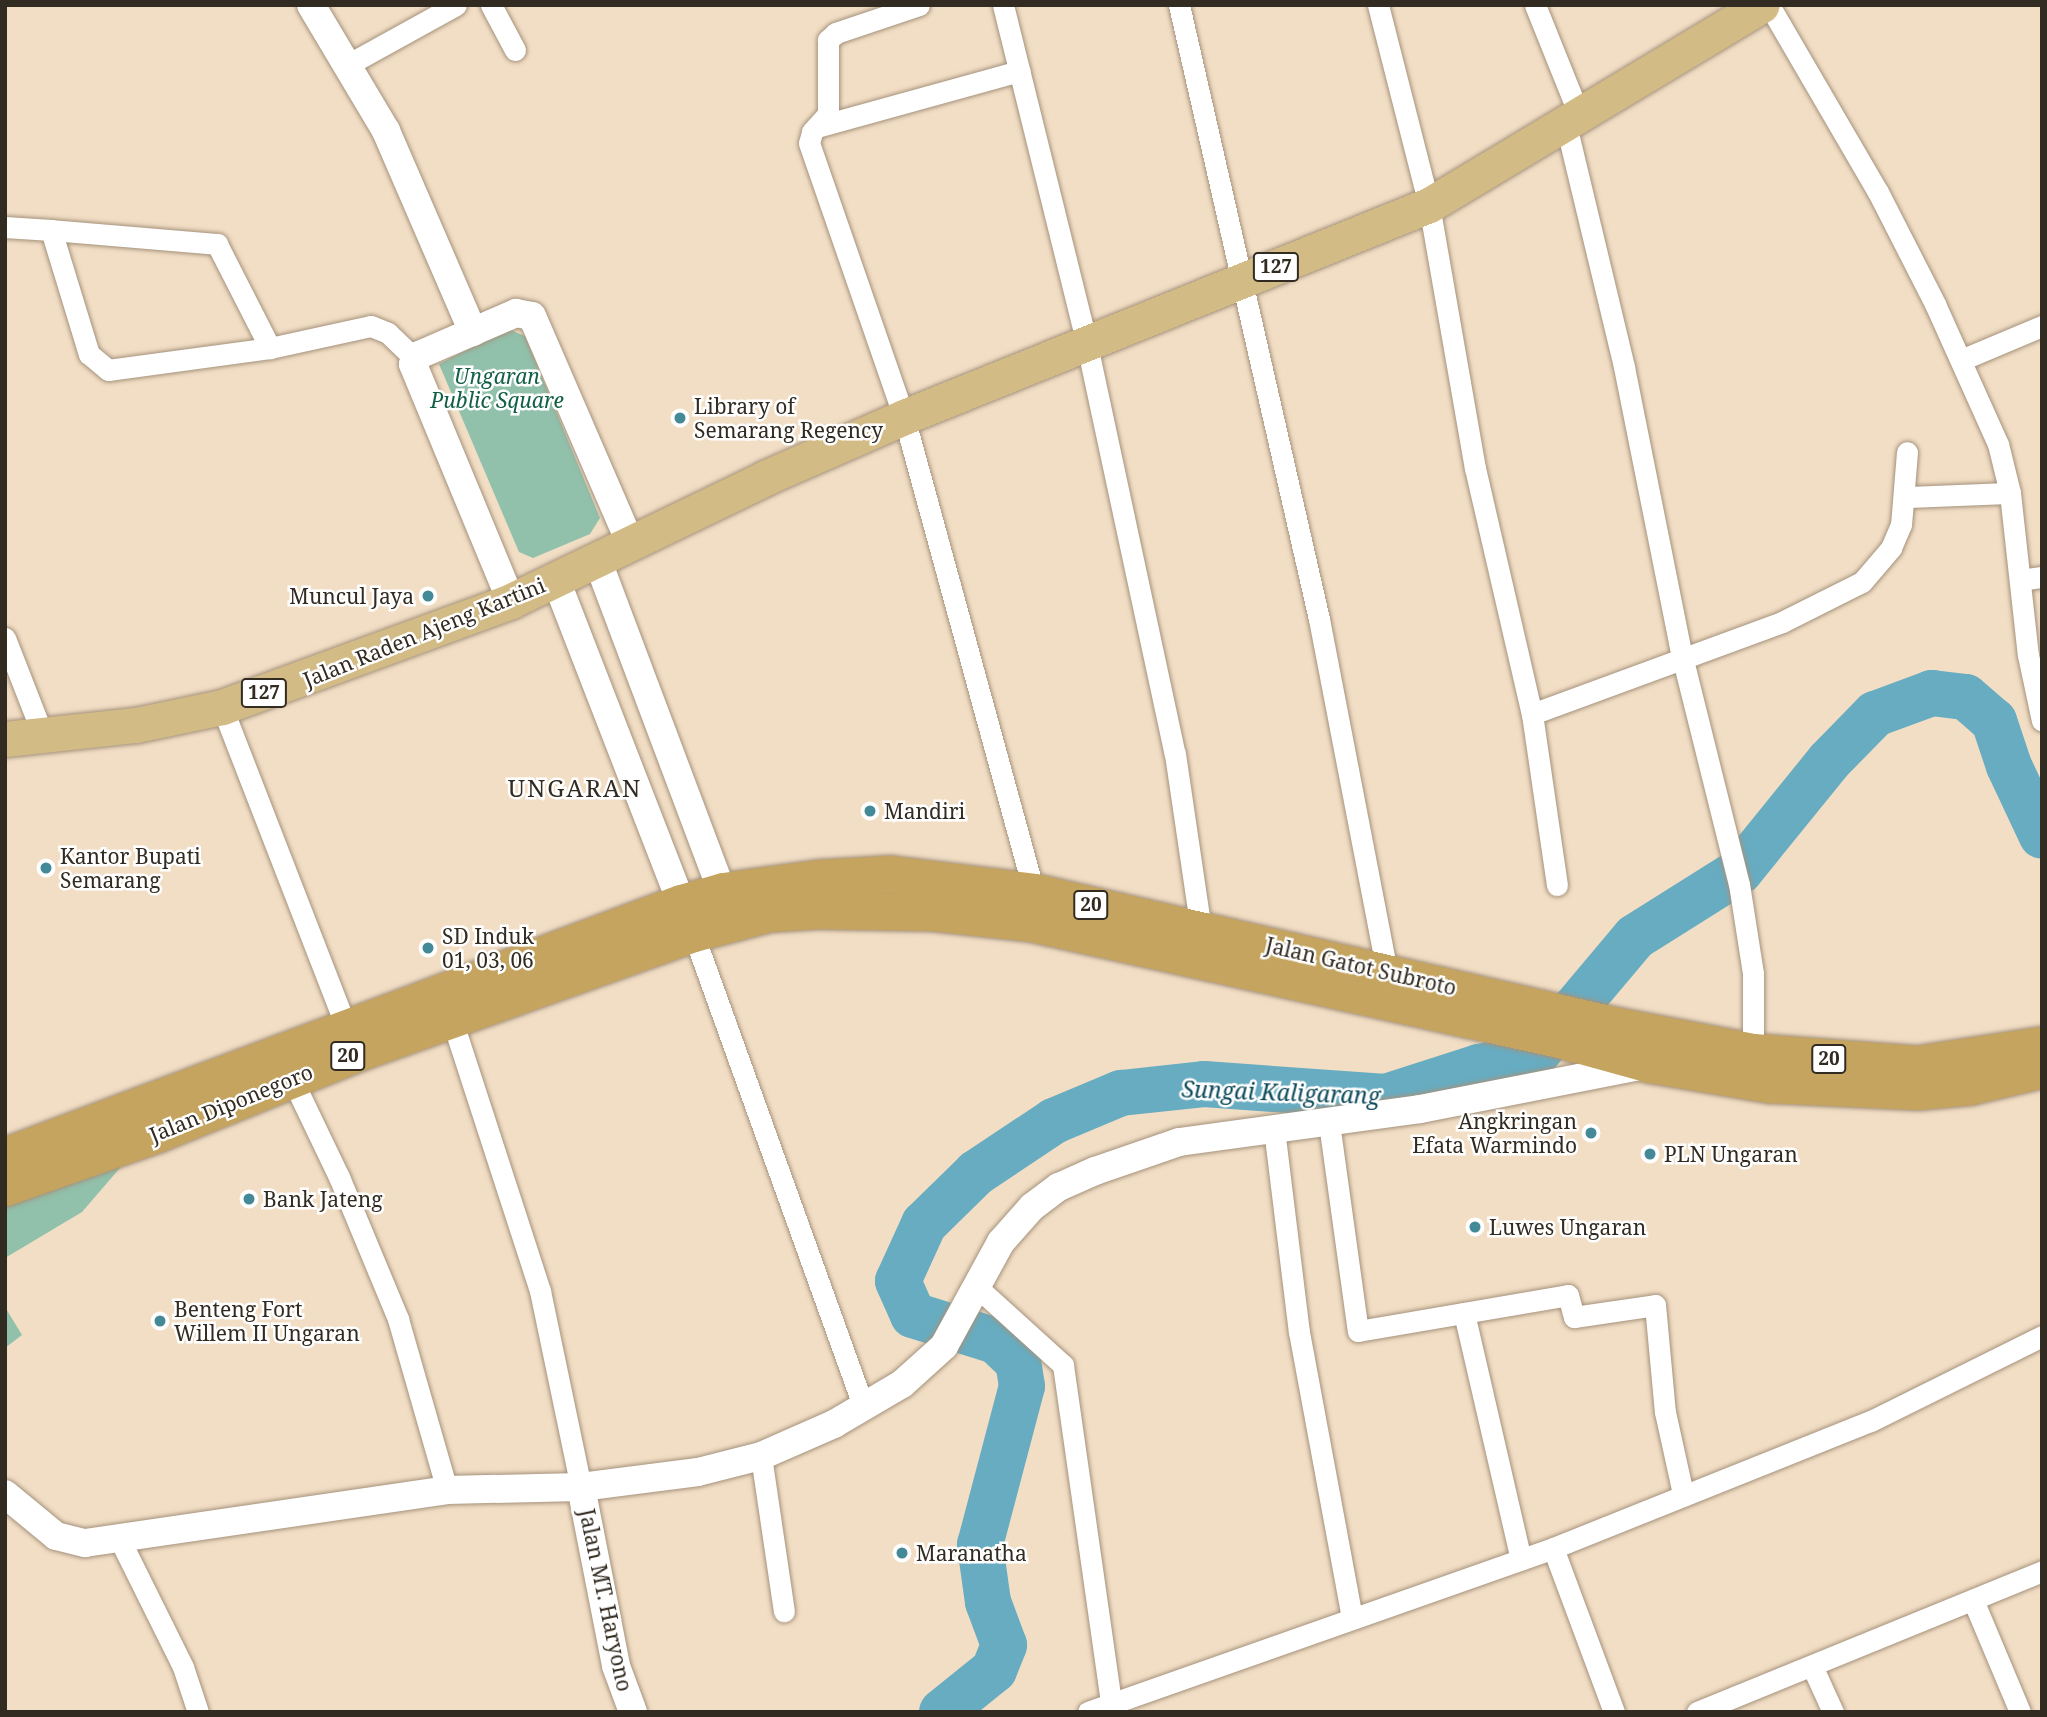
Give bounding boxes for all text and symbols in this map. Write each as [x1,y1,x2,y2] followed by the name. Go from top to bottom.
[1252,252,1300,282] road number: 127
[430,363,564,413] park label: Ungaran Public Square
[694,393,883,443] place label: Library of Semarang Regency
[672,410,688,426] marker: Library of Semarang Regency
[299,572,549,692] street label: Jalan Raden Ajeng Kartini
[289,583,414,609] place label: Muncul Jaya
[420,588,436,604] marker: Muncul Jaya
[240,678,288,708] road number: 127
[509,774,641,802] district label: UNGARAN
[884,798,965,824] place label: Mandiri
[862,803,878,819] marker: Mandiri
[60,843,201,893] place label: Kantor Bupati Semarang
[38,860,54,876] marker: Kantor Bupati Semarang
[1072,890,1110,920] road number: 20
[442,923,534,973] place label: SD Induk 01, 03, 06
[1263,932,1459,1000] street label: Jalan Gatot Subroto
[420,940,436,956] marker: SD Induk 01, 03, 06
[329,1040,367,1072] road number: 20
[1810,1044,1848,1074] road number: 20
[146,1059,316,1147] street label: Jalan Diponegoro
[1181,1075,1381,1109] water label: Sungai Kaligarang
[1412,1108,1577,1158] place label: Angkringan Efata Warmindo
[1583,1125,1599,1141] marker: Angkringan Efata Warmindo
[1664,1141,1798,1167] place label: PLN Ungaran
[1642,1146,1658,1162] marker: PLN Ungaran
[263,1186,383,1212] place label: Bank Jateng
[241,1191,257,1207] marker: Bank Jateng
[1489,1214,1646,1240] place label: Luwes Ungaran
[1467,1219,1483,1235] marker: Luwes Ungaran
[174,1296,360,1346] place label: Benteng Fort Willem II Ungaran
[152,1313,168,1329] marker: Benteng Fort Willem II Ungaran
[574,1506,638,1694] street label: Jalan MT. Haryono
[916,1540,1027,1566] place label: Maranatha
[894,1545,910,1561] marker: Maranatha

